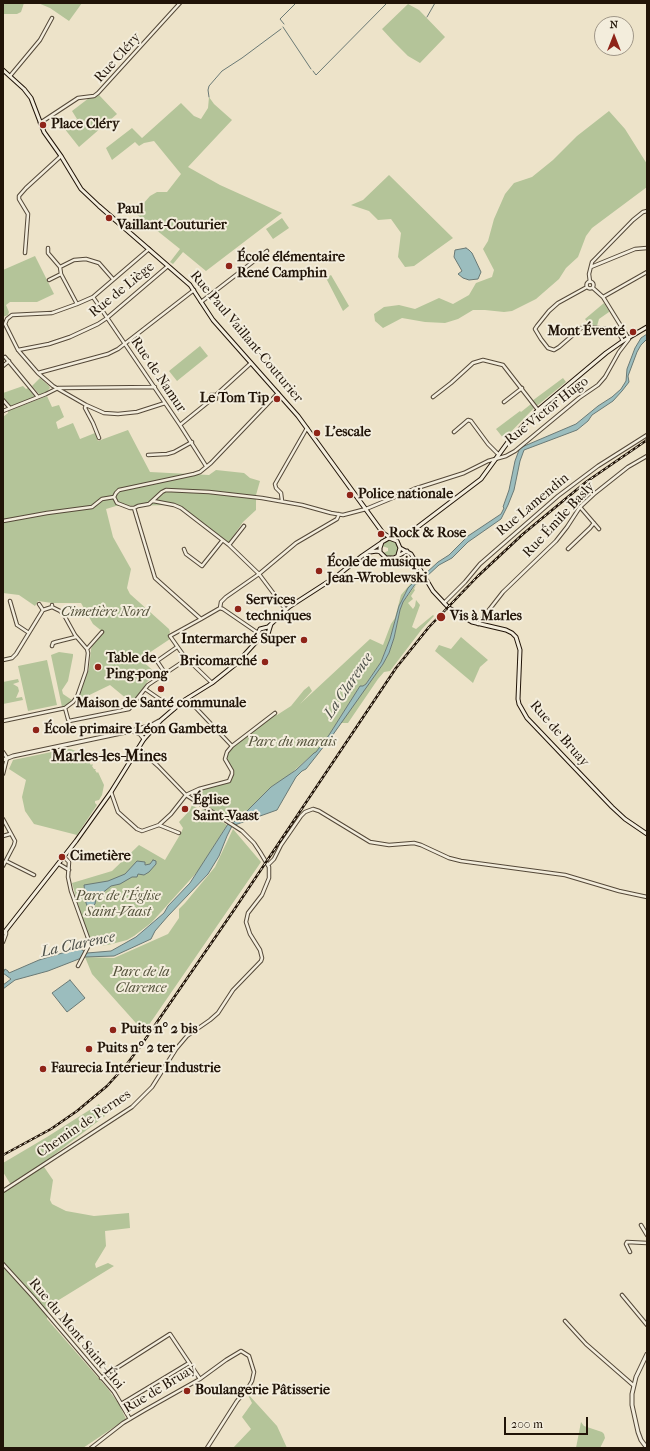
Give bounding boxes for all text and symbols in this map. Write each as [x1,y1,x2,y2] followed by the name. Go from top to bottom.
[594,16,634,56] north arrow
[610,18,618,31] text: N
[91,30,145,86] street label: Rue Cléry
[51,117,119,133] place label: Place Cléry
[38,120,48,130] marker: Place Cléry
[117,202,227,234] place label: Paul Vaillant-Couturier
[104,213,114,223] marker: Paul Vaillant-Couturier
[237,250,345,282] place label: École élémentaire René Camphin
[86,259,158,321] street label: Rue de Liège
[224,261,234,271] marker: École élémentaire René Camphin
[186,268,306,406] street label: Rue Paul Vaillant-Couturier
[547,324,625,340] place label: Mont Éventé
[628,327,638,337] marker: Mont Éventé
[127,334,189,416] street label: Rue de Namur
[502,373,592,449] street label: Rue Victor Hugo
[200,391,269,407] place label: Le Tom Tip
[272,394,282,404] marker: Le Tom Tip
[325,425,371,441] place label: L'escale
[312,428,322,438] marker: L'escale
[493,470,573,540] street label: Rue Lamendin
[520,479,598,561] street label: Rue Émile Basly
[358,487,453,503] place label: Police nationale
[345,490,355,500] marker: Police nationale
[389,526,466,542] place label: Rock & Rose
[376,529,386,539] marker: Rock & Rose
[327,555,431,588] place label: École de musique Jean-Wroblewski
[314,566,324,576] marker: École de musique Jean-Wroblewski
[246,593,311,626] place label: Services techniques
[233,604,243,614] marker: Services techniques
[61,605,149,621] park label: Cimetière Nord
[450,609,522,625] place label: Vis à Marles
[435,611,447,623] marker: Vis à Marles
[181,632,296,648] place label: Intermarché Super
[299,635,309,645] marker: Intermarché Super
[321,650,377,722] water label: La Clarence
[106,651,168,684] place label: Table de Ping-pong
[180,654,257,670] place label: Bricomarché
[260,657,270,667] marker: Bricomarché
[93,662,103,672] marker: Table de Ping-pong
[156,684,166,694] marker: Maison de Santé communale
[76,696,246,712] place label: Maison de Santé communale
[526,698,592,770] street label: Rue de Bruay
[44,722,227,738] place label: École primaire Léon Gambetta
[31,725,41,735] marker: École primaire Léon Gambetta
[248,735,336,751] park label: Parc du marais
[51,747,167,767] district label: Marles-les-Mines
[193,793,259,826] place label: Église Saint-Vaast
[180,804,190,814] marker: Église Saint-Vaast
[70,849,131,865] place label: Cimetière
[57,852,67,862] marker: Cimetière
[76,889,160,922] park label: Parc de l'Église Saint-Vaast
[39,928,117,962] water label: La Clarence
[112,965,170,998] park label: Parc de la Clarence
[121,1022,198,1038] place label: Puits n° 2 bis
[108,1025,118,1035] marker: Puits n° 2 bis
[97,1041,175,1057] place label: Puits n° 2 ter
[84,1044,94,1054] marker: Puits n° 2 ter
[51,1061,221,1077] place label: Faurecia Interieur Industrie
[38,1064,48,1074] marker: Faurecia Interieur Industrie
[34,1086,134,1162] street label: Chemin de Pernes
[25,1275,127,1393] street label: Rue du Mont Saint-Éloi
[121,1361,199,1417] street label: Rue de Bruay
[195,1383,330,1399] place label: Boulangerie Pâtisserie
[182,1386,192,1396] marker: Boulangerie Pâtisserie
[506,1409,590,1435] scale bar
[511,1417,543,1431] text: 200 m

